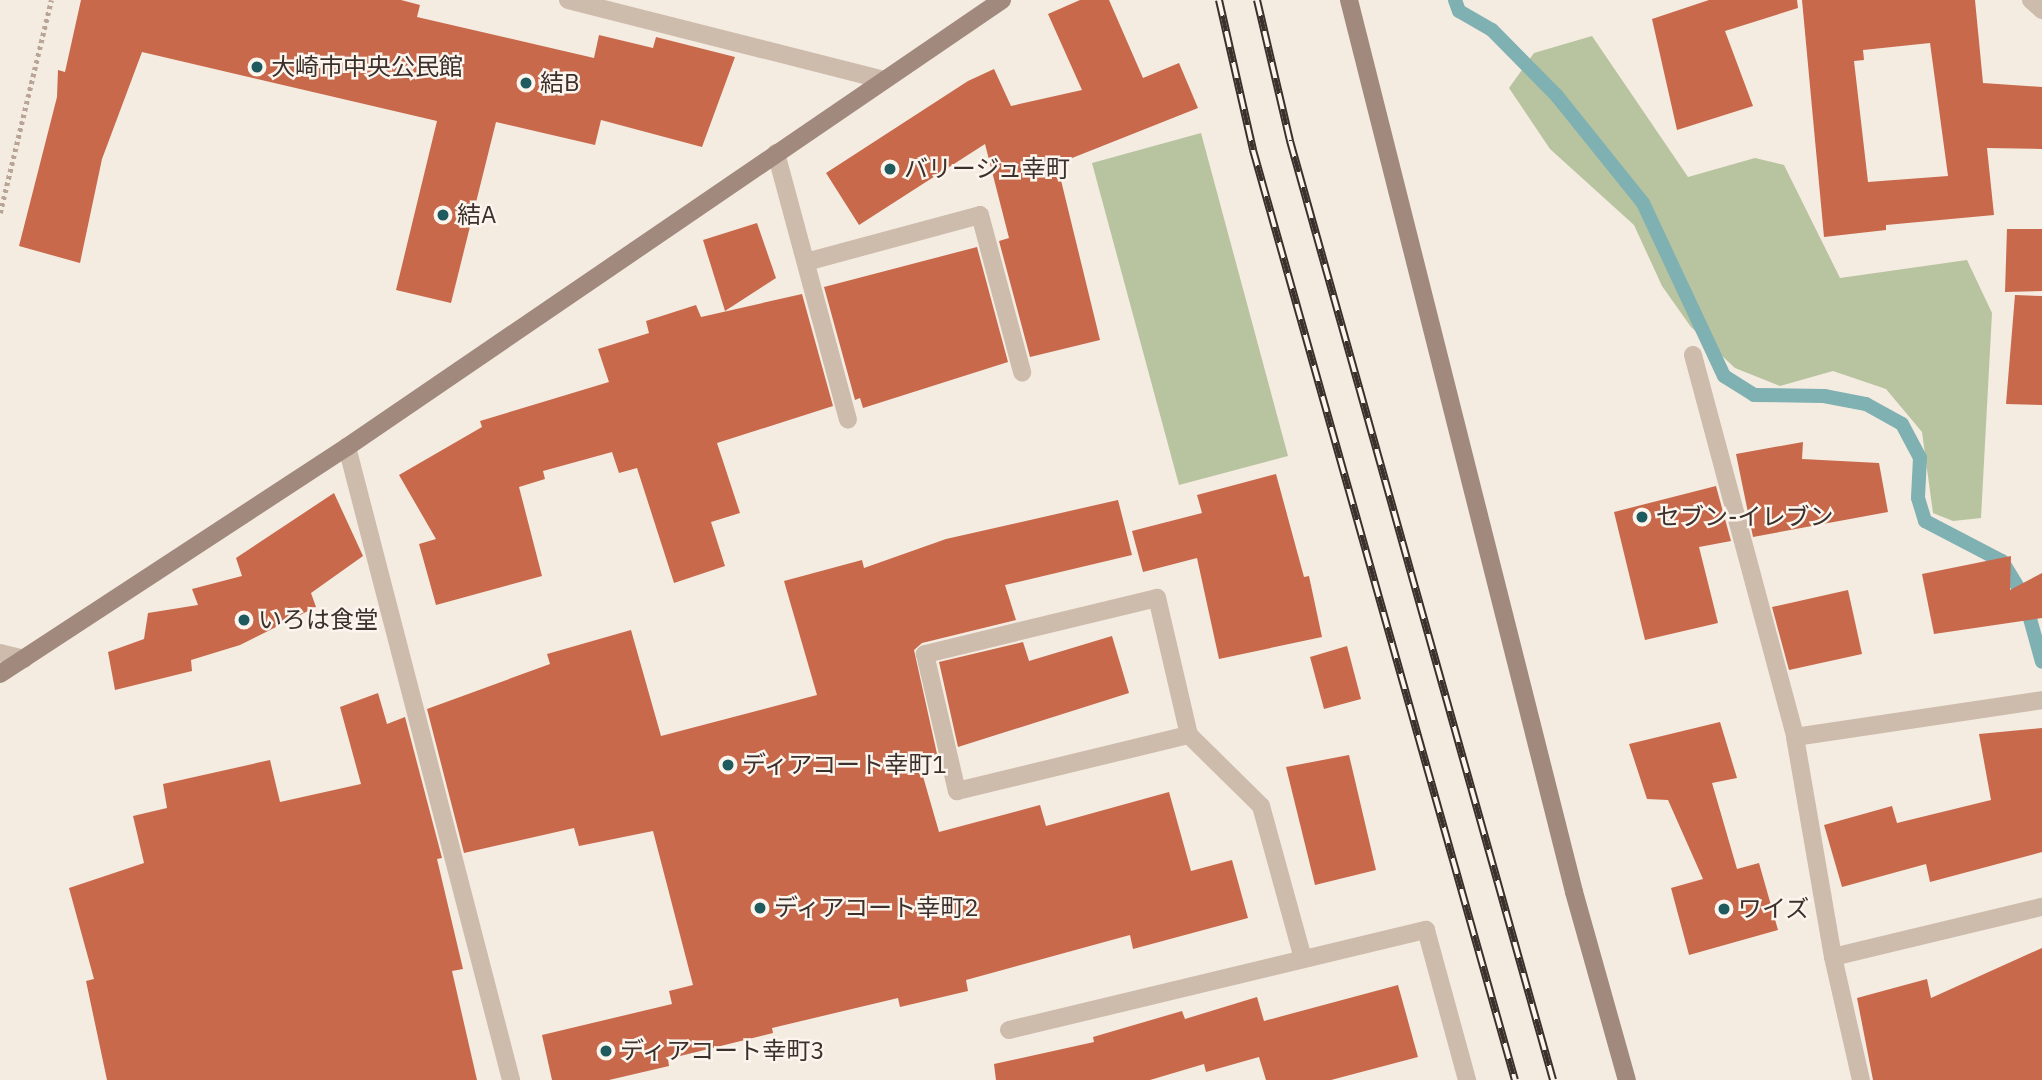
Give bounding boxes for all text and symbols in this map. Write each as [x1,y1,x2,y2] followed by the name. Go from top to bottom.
[271,53,463,81] place label: 大崎市中央公民館
[249,59,265,75] marker: 大崎市中央公民館
[540,69,580,97] place label: 結B
[518,75,534,91] marker: 結B
[904,155,1072,183] place label: バリージュ幸町
[882,161,898,177] marker: バリージュ幸町
[457,201,496,229] place label: 結A
[435,207,451,223] marker: 結A
[1656,503,1834,531] place label: セブン-イレブン
[1634,509,1650,525] marker: セブン-イレブン
[258,606,378,634] place label: いろは食堂
[236,612,252,628] marker: いろは食堂
[742,751,948,779] place label: ディアコート幸町1
[720,757,736,773] marker: ディアコート幸町1
[774,894,980,922] place label: ディアコート幸町2
[1738,895,1810,923] place label: ワイズ
[752,900,768,916] marker: ディアコート幸町2
[1716,901,1732,917] marker: ワイズ
[620,1037,826,1065] place label: ディアコート幸町3
[598,1043,614,1059] marker: ディアコート幸町3

